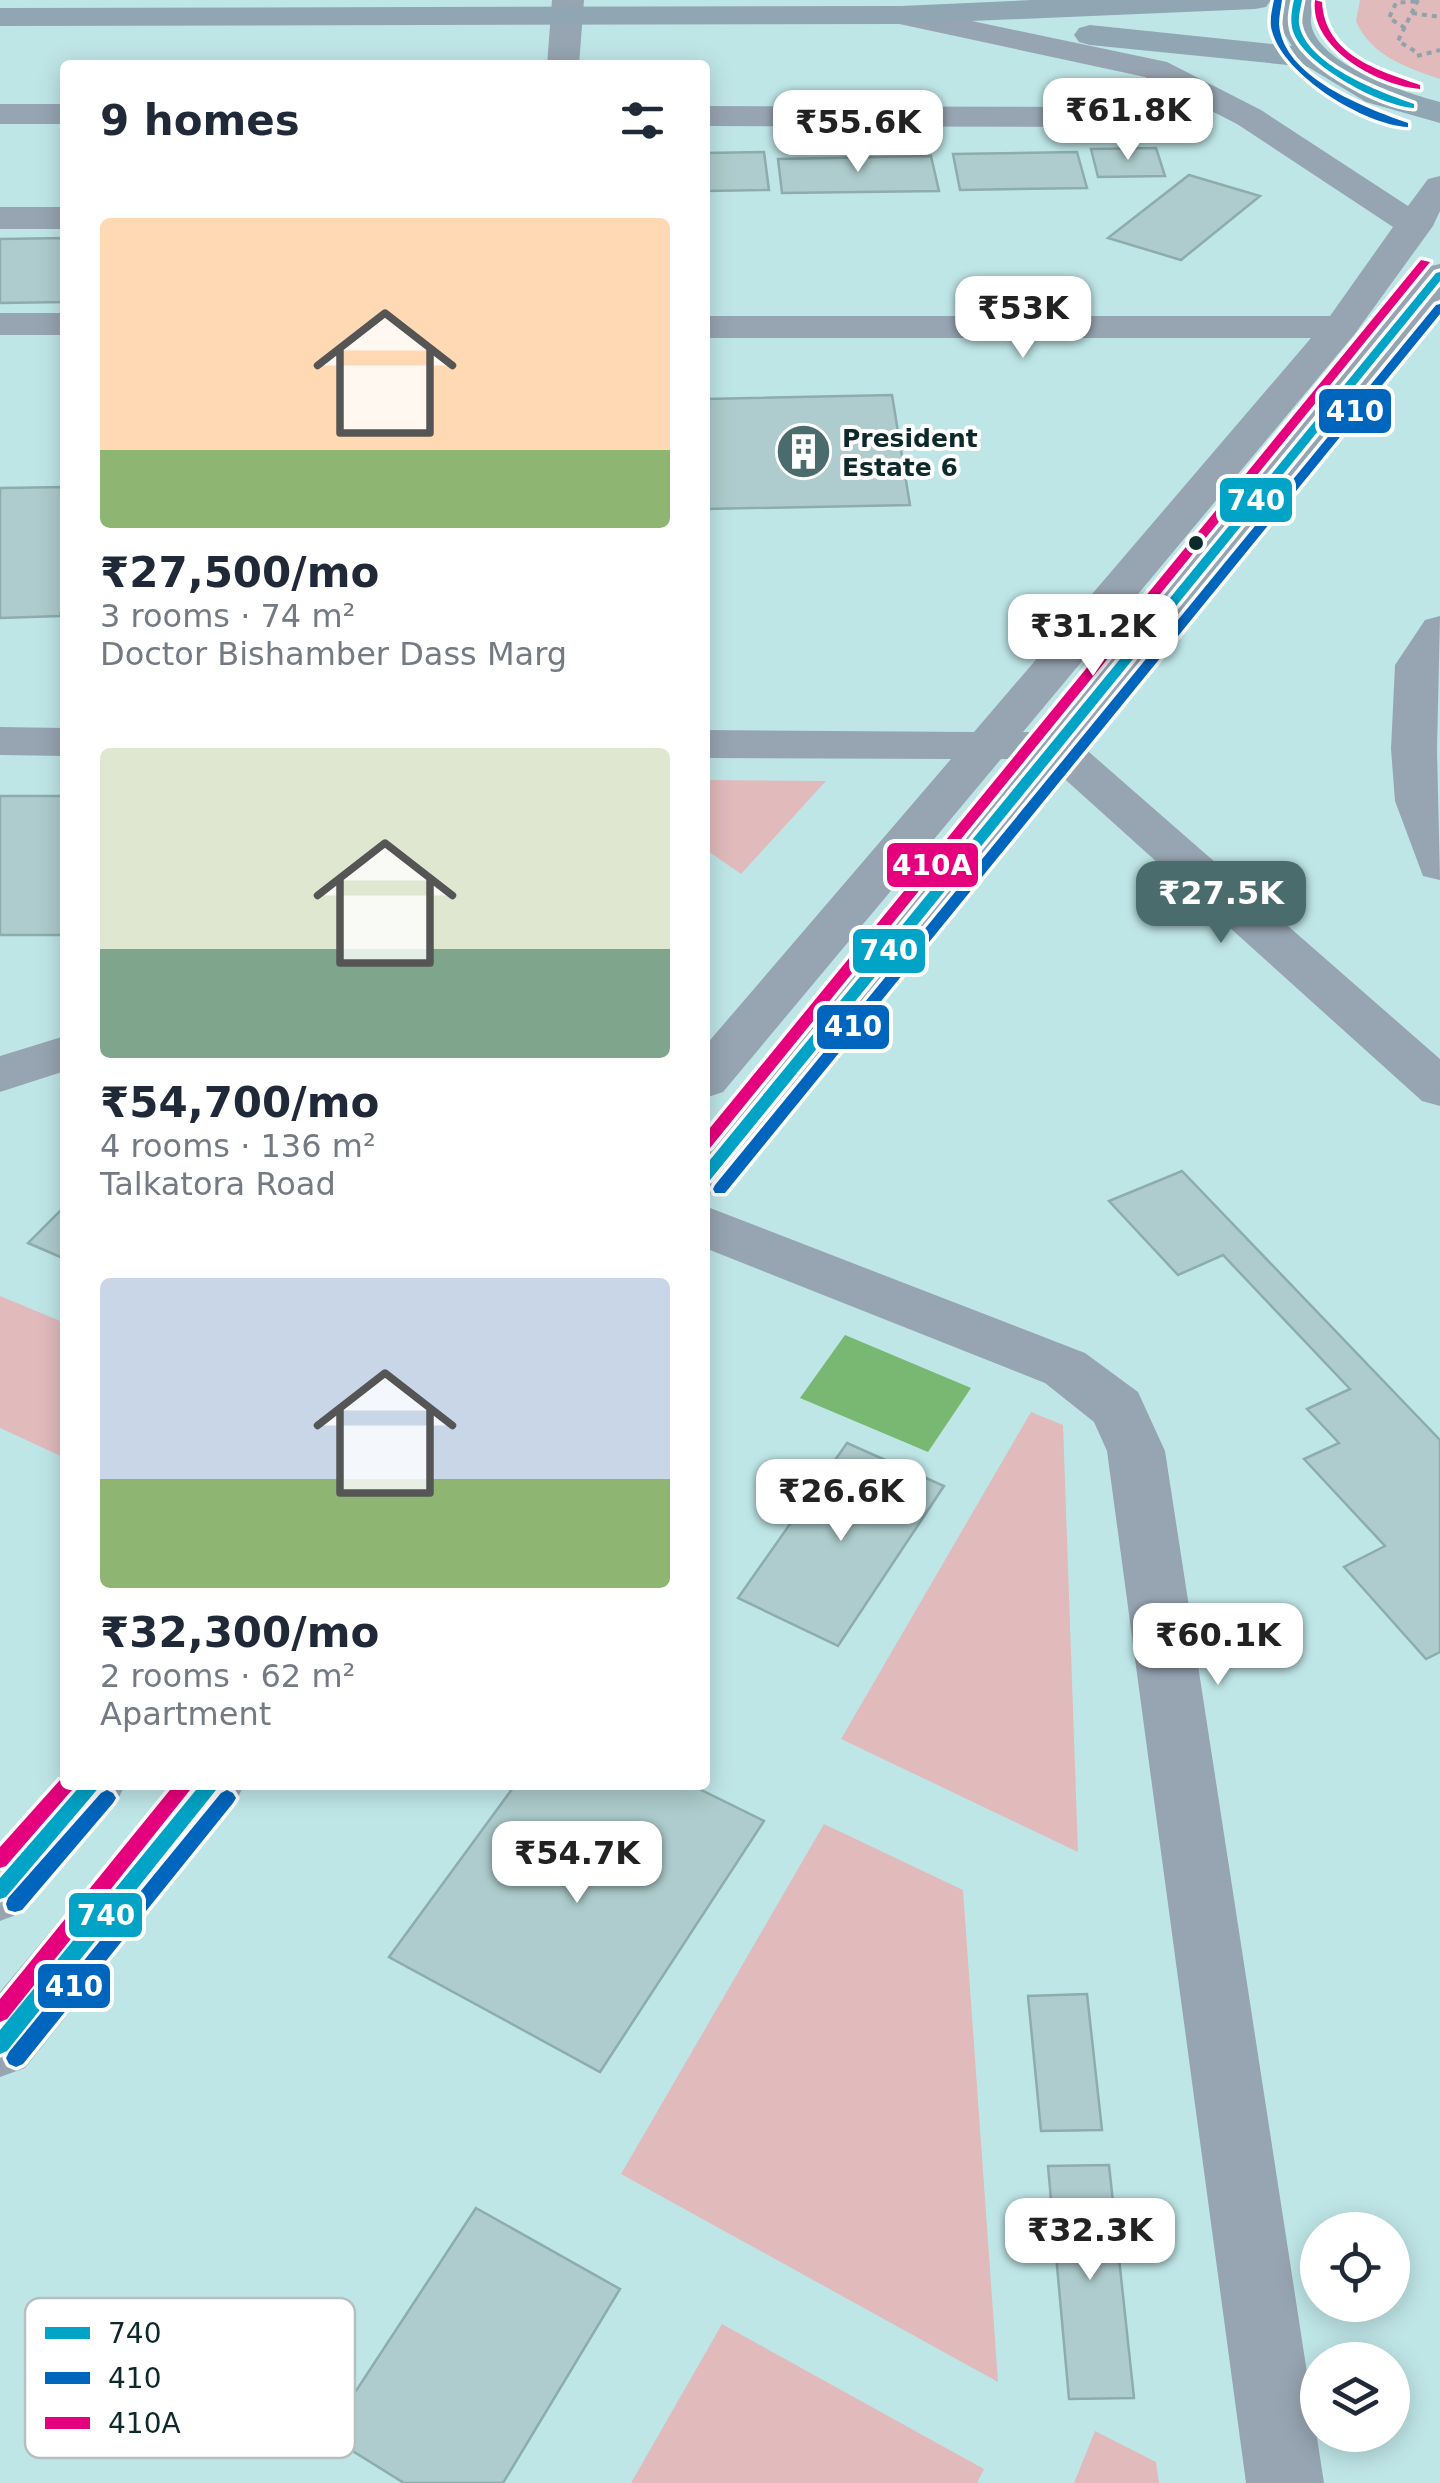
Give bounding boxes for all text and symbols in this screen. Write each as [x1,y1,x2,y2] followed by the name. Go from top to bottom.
[1047,78,1209,163] pin: ₹61.8K
[777,90,939,175] pin: ₹55.6K
[1065,91,1191,129] text: ₹61.8K
[615,93,670,148] icon: filters
[100,96,300,145] text: 9 homes
[795,103,921,141] text: ₹55.6K
[964,276,1082,361] pin: ₹53K
[295,283,475,463] icon: home
[977,289,1069,327] text: ₹53K
[1317,387,1393,435] line badge: 410
[1326,395,1384,428] text: 410
[773,422,833,482] building icon: President Estate 6
[842,424,978,482] place label: President Estate 6
[1218,476,1294,524] line badge: 740
[1227,484,1285,517] text: 740
[1186,533,1206,553] unlabelled marker
[100,548,379,597] text: ₹27,500/mo
[1012,594,1174,679] pin: ₹31.2K
[100,597,355,635] text: 3 rooms · 74 m²
[1030,607,1156,645] text: ₹31.2K
[100,635,567,673] text: Doctor Bishamber Dass Marg
[295,813,475,993] icon: home
[885,841,980,889] line badge: 410A
[892,849,972,882] text: 410A
[1140,861,1302,946] pin: ₹27.5K
[1158,874,1284,912] text: ₹27.5K
[851,927,927,975] line badge: 740
[860,934,918,967] text: 740
[815,1003,891,1051] line badge: 410
[824,1010,882,1043] text: 410
[100,1078,379,1127] text: ₹54,700/mo
[100,1127,376,1165] text: 4 rooms · 136 m²
[100,1165,336,1203] text: Talkatora Road
[295,1343,475,1523] icon: home
[760,1459,922,1544] pin: ₹26.6K
[778,1472,904,1510] text: ₹26.6K
[1137,1603,1299,1688] pin: ₹60.1K
[100,1608,379,1657] text: ₹32,300/mo
[1155,1616,1281,1654] text: ₹60.1K
[100,1657,355,1695] text: 2 rooms · 62 m²
[100,1695,271,1733] text: Apartment
[496,1821,658,1906] pin: ₹54.7K
[514,1834,640,1872] text: ₹54.7K
[67,1891,144,1939] line badge: 740
[77,1899,135,1932] text: 740
[36,1962,112,2010] line badge: 410
[45,1970,103,2003] text: 410
[1009,2198,1171,2283] pin: ₹32.3K
[1027,2211,1153,2249] text: ₹32.3K
[1300,2212,1410,2452] map controls
[1300,2212,1410,2322] button: locate
[25,2298,355,2458] legend
[108,2317,161,2350] text: 740
[1300,2342,1410,2452] button: layers
[108,2362,161,2395] text: 410
[108,2407,181,2440] text: 410A

